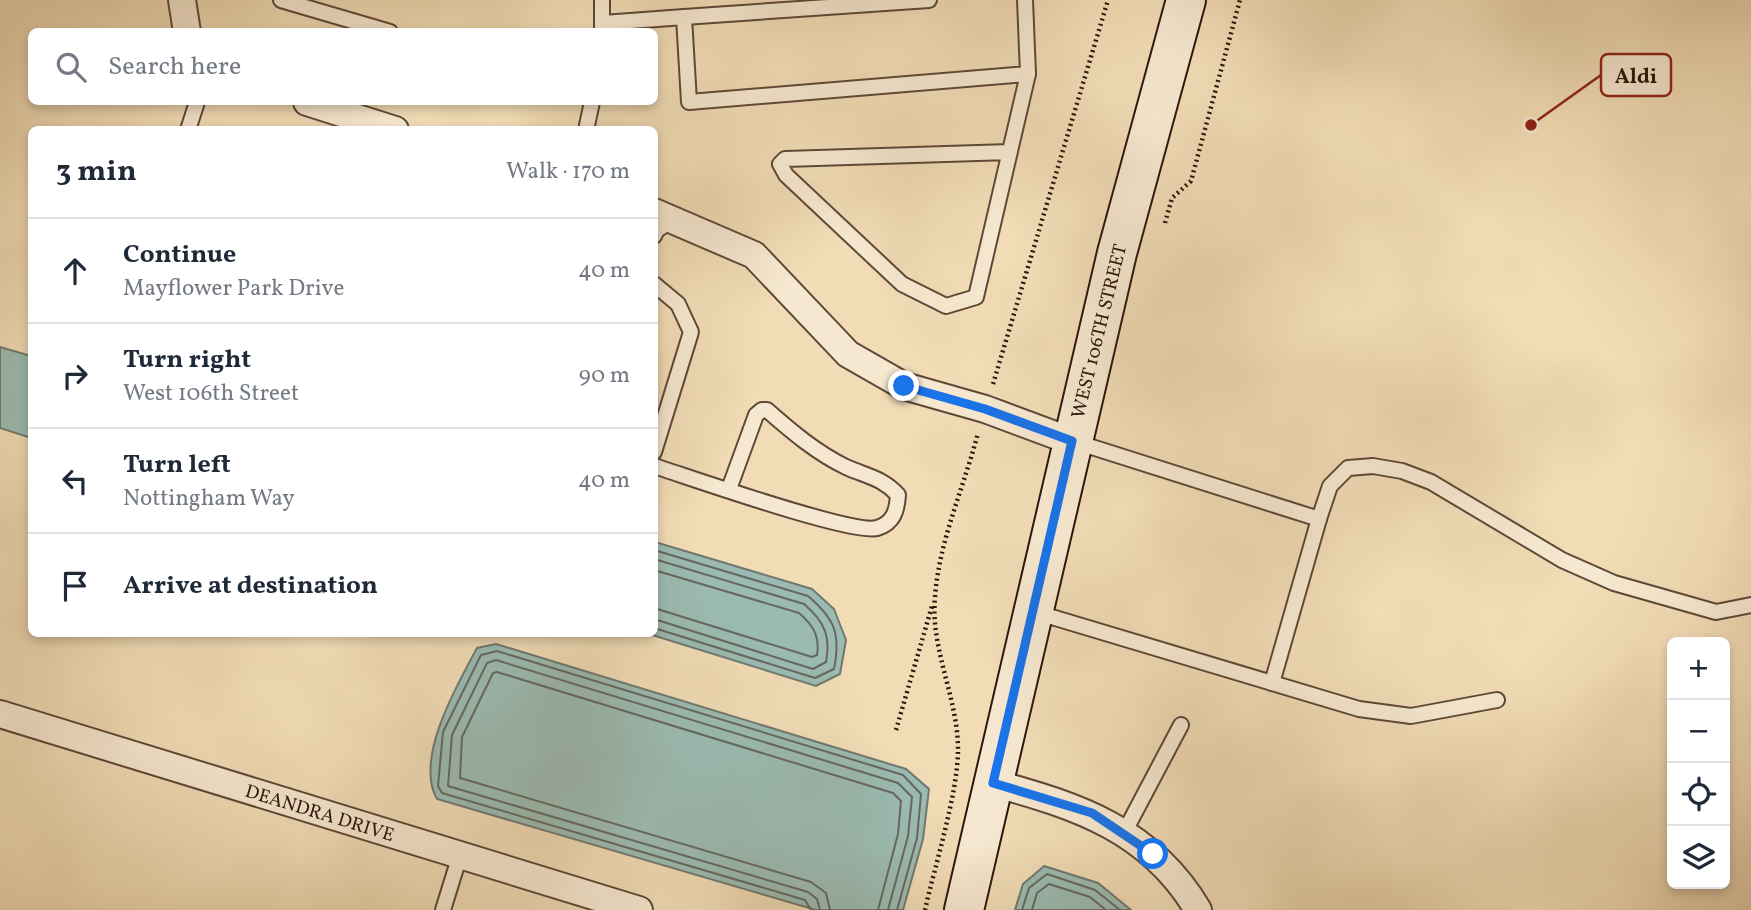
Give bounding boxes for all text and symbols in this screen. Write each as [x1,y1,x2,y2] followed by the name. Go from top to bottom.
[28,28,658,105] search box
[52,48,90,86] icon: search
[108,49,241,85] text: Search here
[1601,54,1671,96] callout: Aldi
[1615,63,1657,92] text: Aldi
[56,151,137,193] text: 3 min
[506,156,630,188] text: Walk · 170 m
[123,237,236,273] text: Continue
[1066,242,1134,421] street label: WEST 106TH STREET
[56,252,94,290] icon: ahead
[578,255,630,287] text: 40 m
[123,273,344,305] text: Mayflower Park Drive
[123,342,251,378] text: Turn right
[56,357,94,395] icon: right
[579,360,630,392] text: 90 m
[888,370,919,401] route end
[123,378,299,410] text: West 106th Street
[123,447,231,483] text: Turn left
[56,462,94,500] icon: left
[578,465,630,497] text: 40 m
[123,483,295,515] text: Nottingham Way
[56,567,94,605] icon: arrive
[123,568,378,604] text: Arrive at destination
[1667,637,1730,889] map controls
[1667,637,1730,700] button: +
[1667,700,1730,763] button: −
[1667,763,1730,826] button: locate
[242,779,397,849] street label: DEANDRA DRIVE
[1667,826,1730,889] button: layers
[1137,838,1168,869] route start

